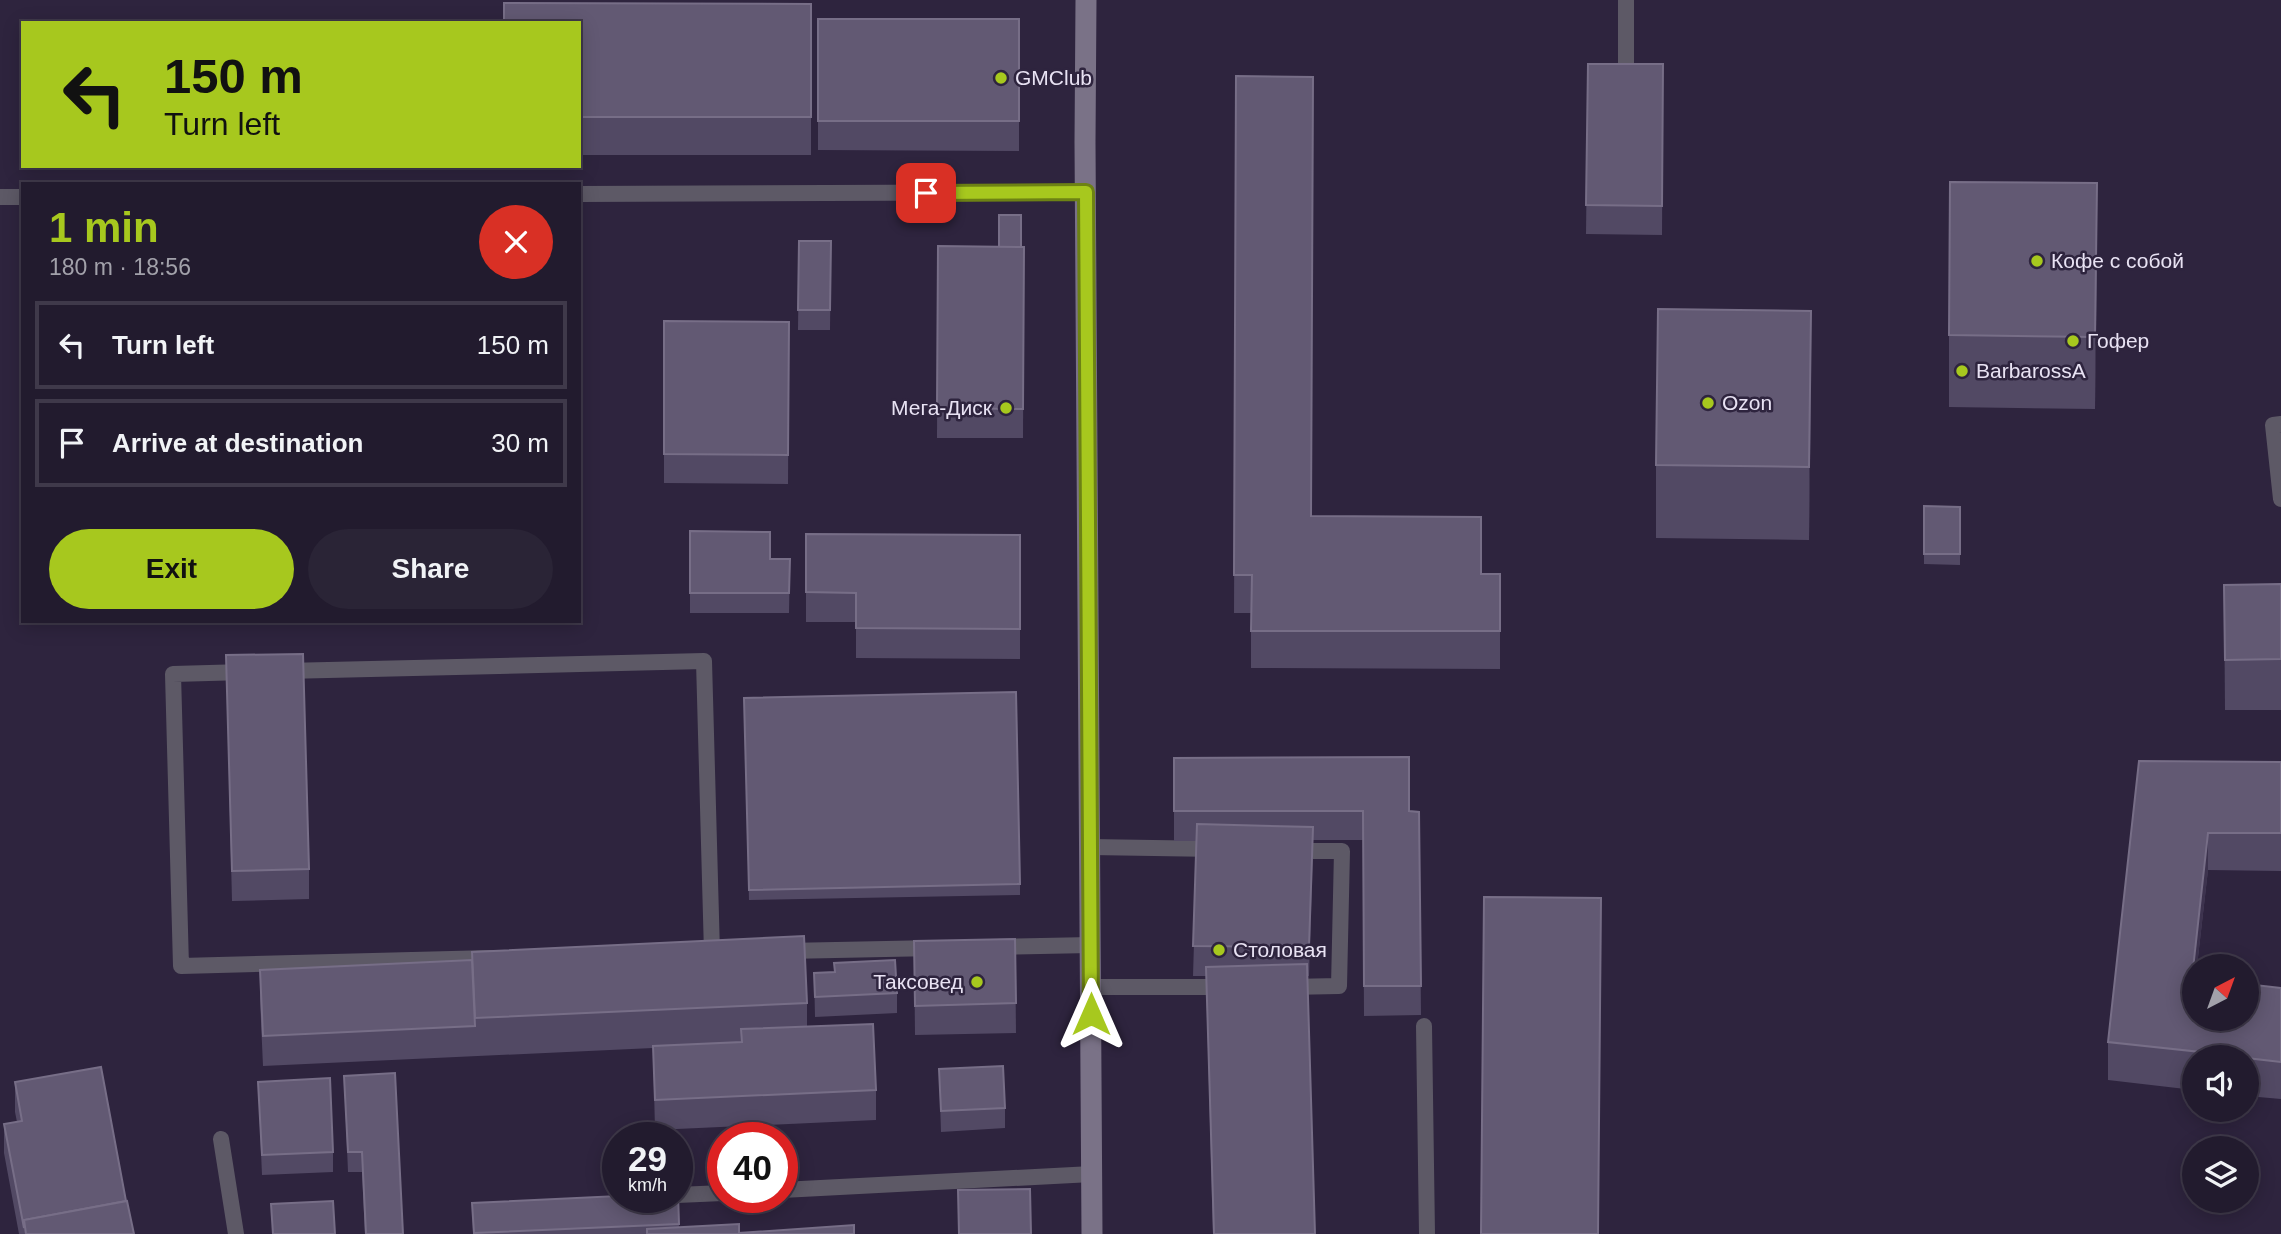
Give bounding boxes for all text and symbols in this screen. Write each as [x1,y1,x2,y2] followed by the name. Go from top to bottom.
[49,49,140,140] icon: left
[164,49,303,103] text: 150 m
[1015,66,1092,89] place label: GMClub
[993,70,1009,86] marker: GMClub
[164,106,280,142] text: Turn left
[896,163,956,223] pin
[907,174,945,212] icon: arrive
[49,204,159,251] text: 1 min
[479,205,553,279] button: close
[2051,249,2184,272] place label: Кофе с собой
[2029,253,2045,269] marker: Кофе с собой
[49,254,191,280] text: 180 m · 18:56
[53,326,91,364] icon: left
[2087,329,2149,352] place label: Гофер
[112,330,214,360] text: Turn left
[477,330,549,360] text: 150 m
[2065,333,2081,349] marker: Гофер
[1976,359,2086,382] place label: BarbarossA
[1954,363,1970,379] marker: BarbarossA
[1722,391,1772,414] place label: Ozon
[1700,395,1716,411] marker: Ozon
[891,396,993,419] place label: Мега-Диск
[998,400,1014,416] marker: Мега-Диск
[53,424,91,462] icon: arrive
[112,428,363,458] text: Arrive at destination
[491,428,549,458] text: 30 m
[49,529,294,609] button: Exit
[308,529,553,609] button: Share
[1233,938,1327,961] place label: Столовая
[1211,942,1227,958] marker: Столовая
[2182,954,2259,1031] north arrow
[2182,954,2259,1213] map controls
[873,970,963,993] place label: Таксовед
[969,974,985,990] marker: Таксовед
[1054,977,1128,1051] position arrow
[2182,1045,2259,1122] button: sound
[707,1122,798,1213] speed limit sign: 40
[2182,1136,2259,1213] button: layers
[628,1139,667,1178] text: 29
[628,1175,667,1195] text: km/h

